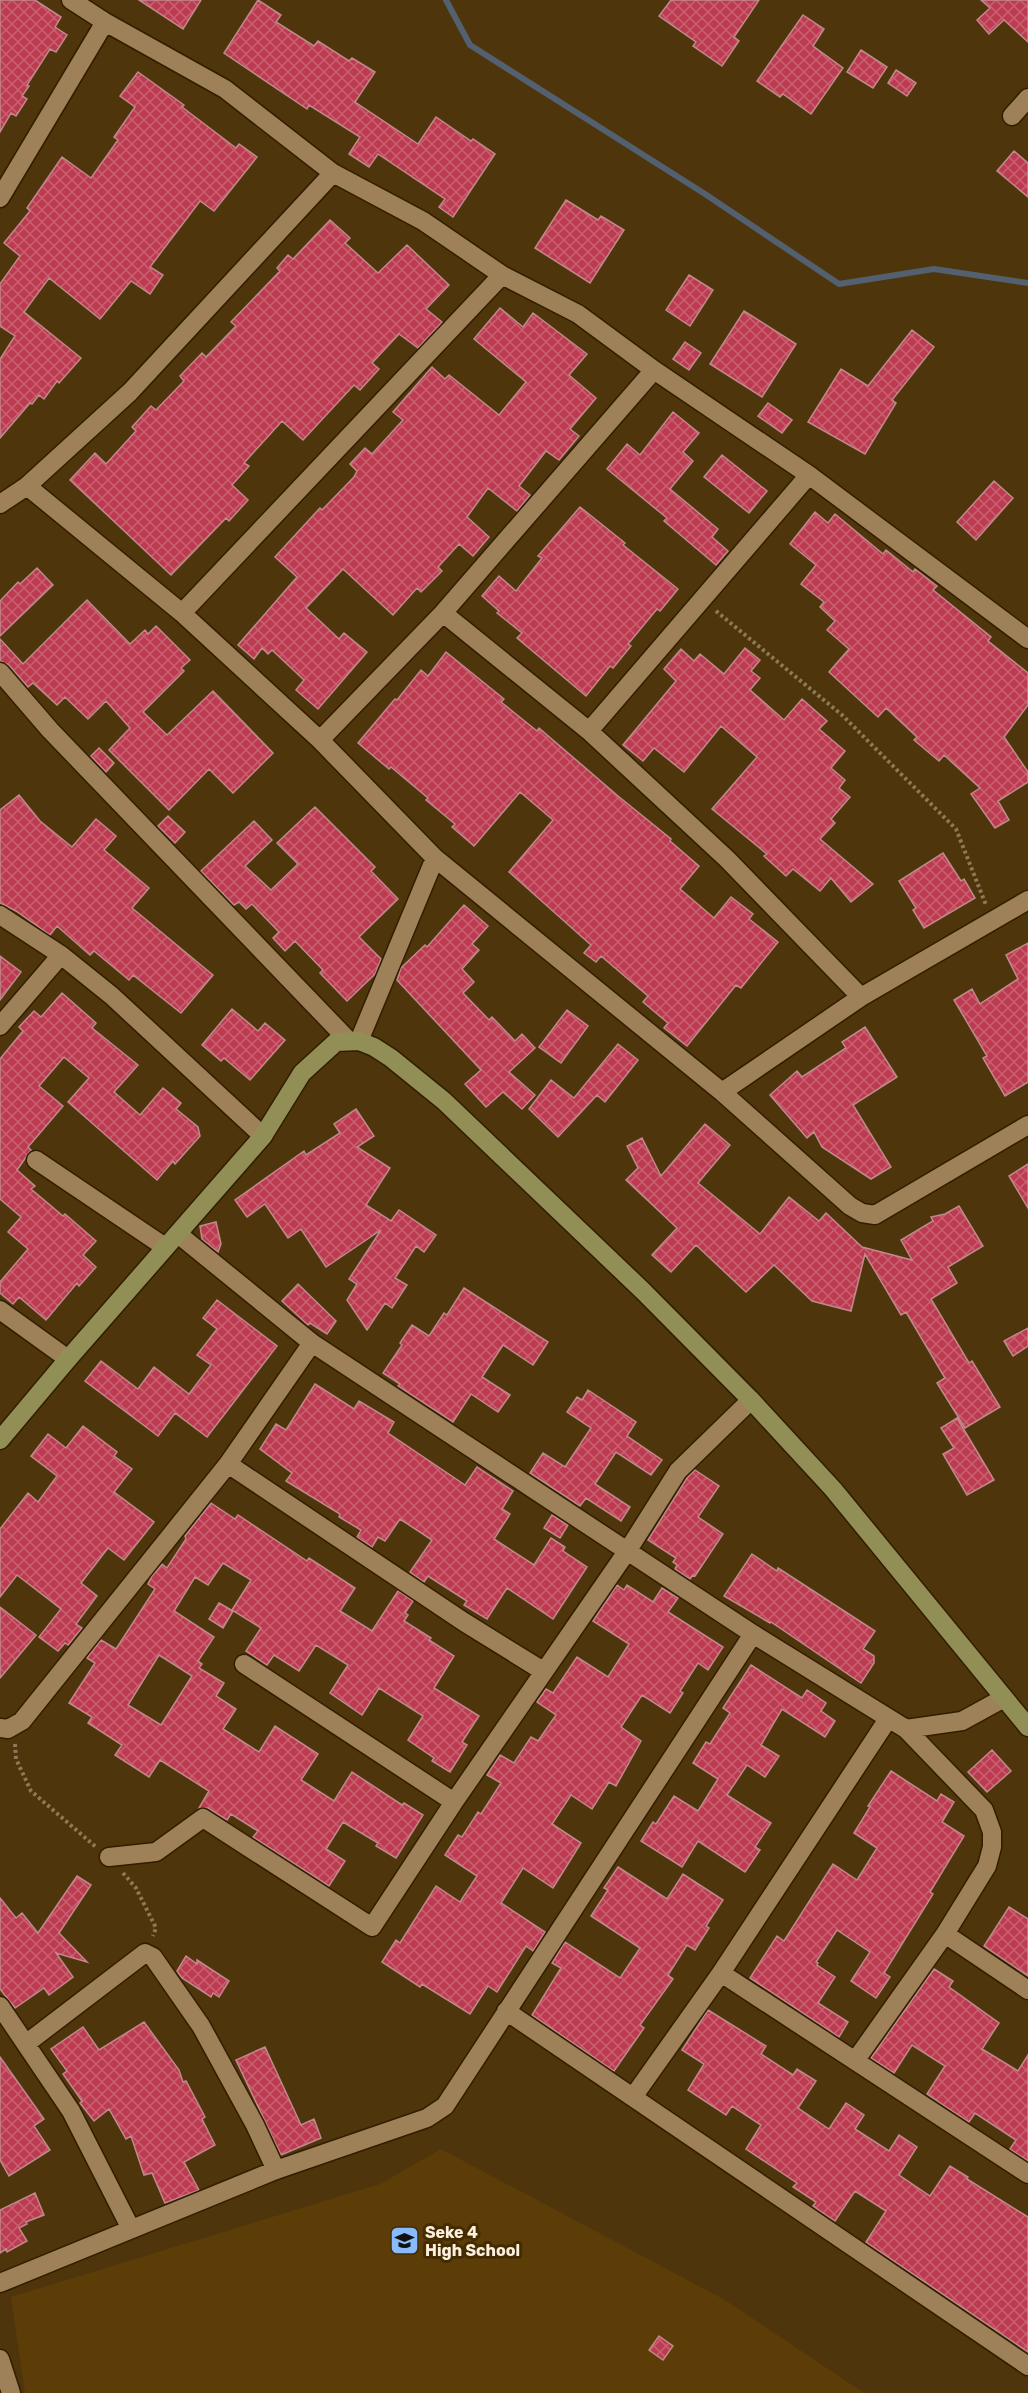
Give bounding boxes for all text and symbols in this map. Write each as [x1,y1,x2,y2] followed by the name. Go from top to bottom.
[425,2223,520,2260] place label: Seke 4 High School
[388,2225,420,2257] school or university icon: Seke 4 High School

